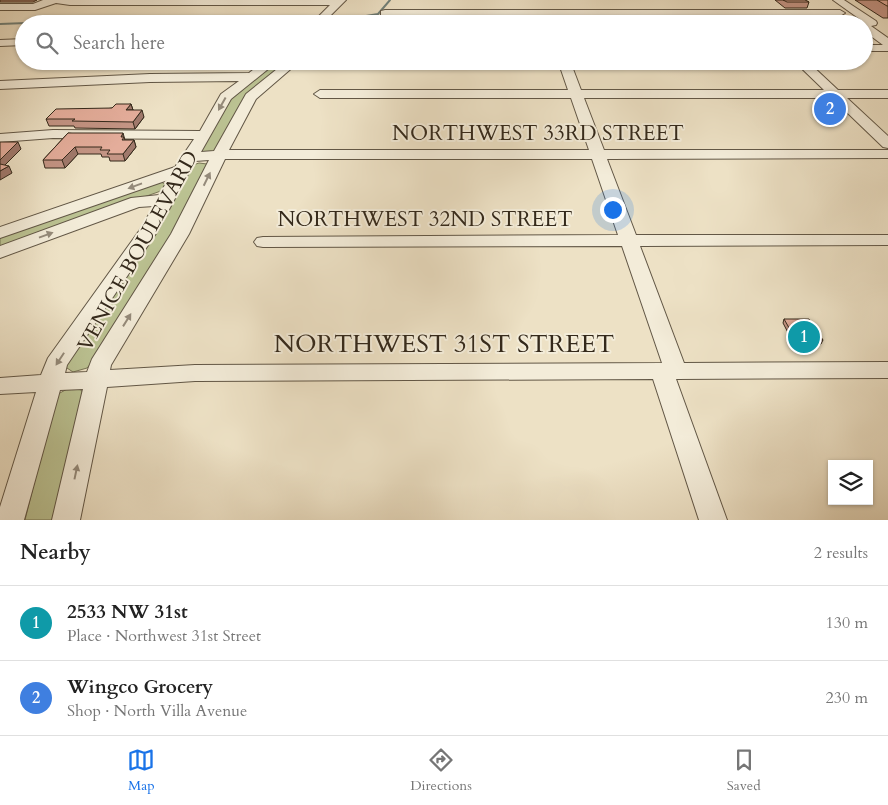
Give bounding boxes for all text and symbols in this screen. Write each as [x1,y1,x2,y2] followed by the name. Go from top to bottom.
[15,15,873,70] search box
[33,29,61,57] icon: search
[73,30,165,56] text: Search here
[814,90,846,128] pin: 2
[218,97,226,112] one-way arrow
[392,119,684,148] street label: NORTHWEST 33RD STREET
[71,145,205,357] street label: VENICE BOULEVARD
[203,172,211,186] one-way arrow
[128,183,143,190] one-way arrow
[600,197,626,223] your location
[277,205,573,234] street label: NORTHWEST 32ND STREET
[39,231,54,239] one-way arrow
[122,314,132,327] one-way arrow
[788,318,820,356] pin: 1
[274,327,614,361] street label: NORTHWEST 31ST STREET
[55,352,64,365] one-way arrow
[828,460,873,505] map controls
[828,460,873,505] button: layers
[72,465,80,480] one-way arrow
[20,538,91,567] text: Nearby
[814,542,868,564] text: 2 results
[67,599,188,625] text: 2533 NW 31st
[32,612,40,634] text: 1
[826,612,868,634] text: 130 m
[67,625,261,647] text: Place · Northwest 31st Street
[67,674,213,700] text: Wingco Grocery
[32,687,40,709] text: 2
[826,687,868,709] text: 230 m
[67,700,247,722] text: Shop · North Villa Avenue
[127,746,155,795] tab: Map
[410,746,472,795] tab: Directions
[727,746,761,795] tab: Saved

